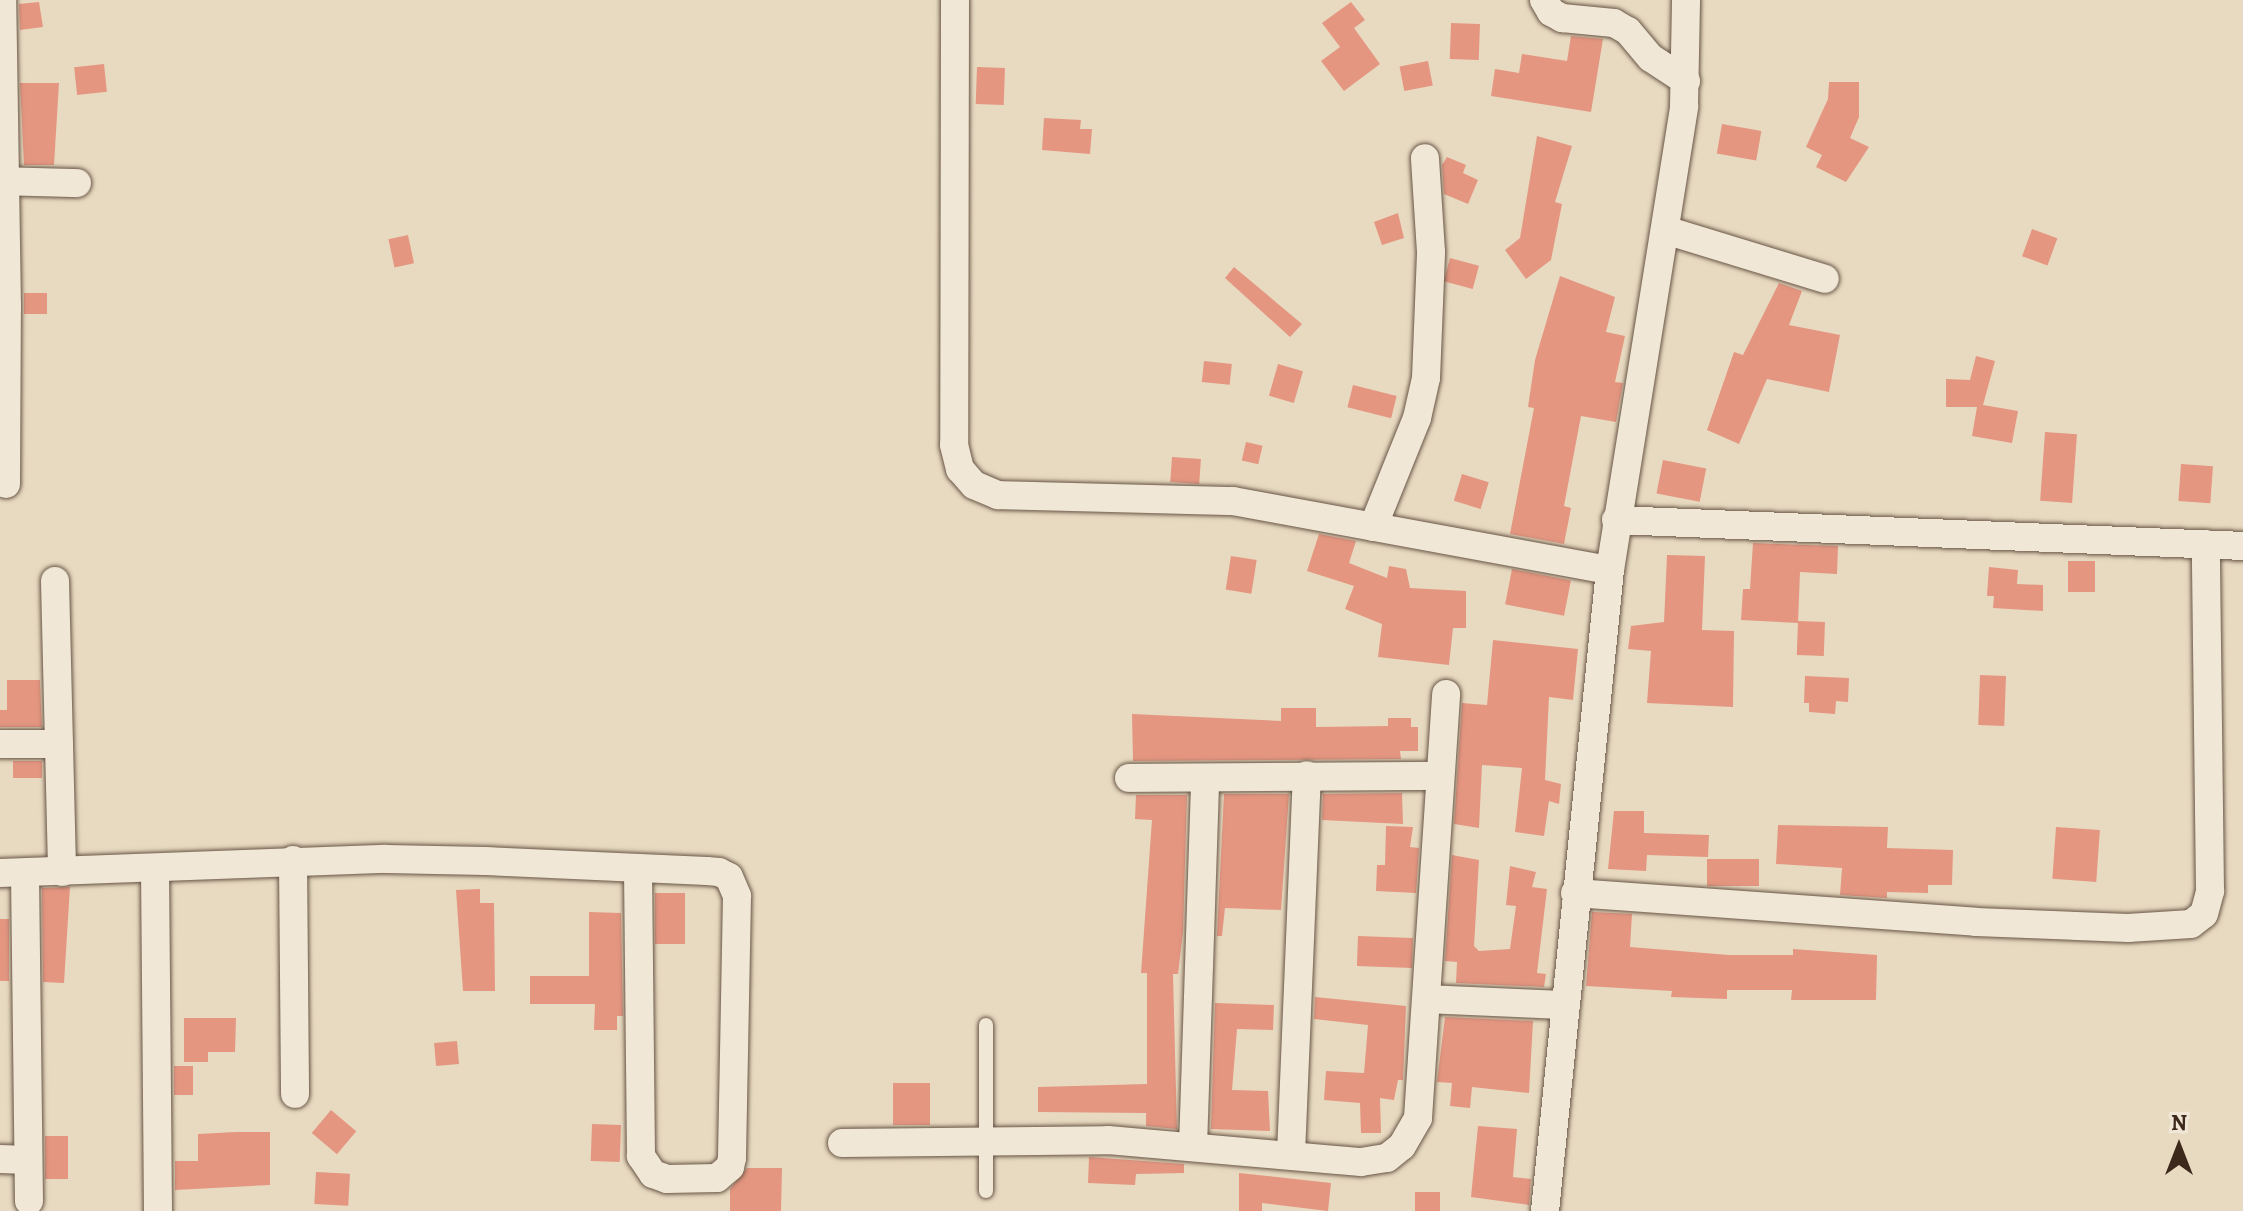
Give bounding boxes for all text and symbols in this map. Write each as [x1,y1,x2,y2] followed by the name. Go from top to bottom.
[2139,1107,2219,1187] north arrow
[2171,1108,2187,1138] text: N

